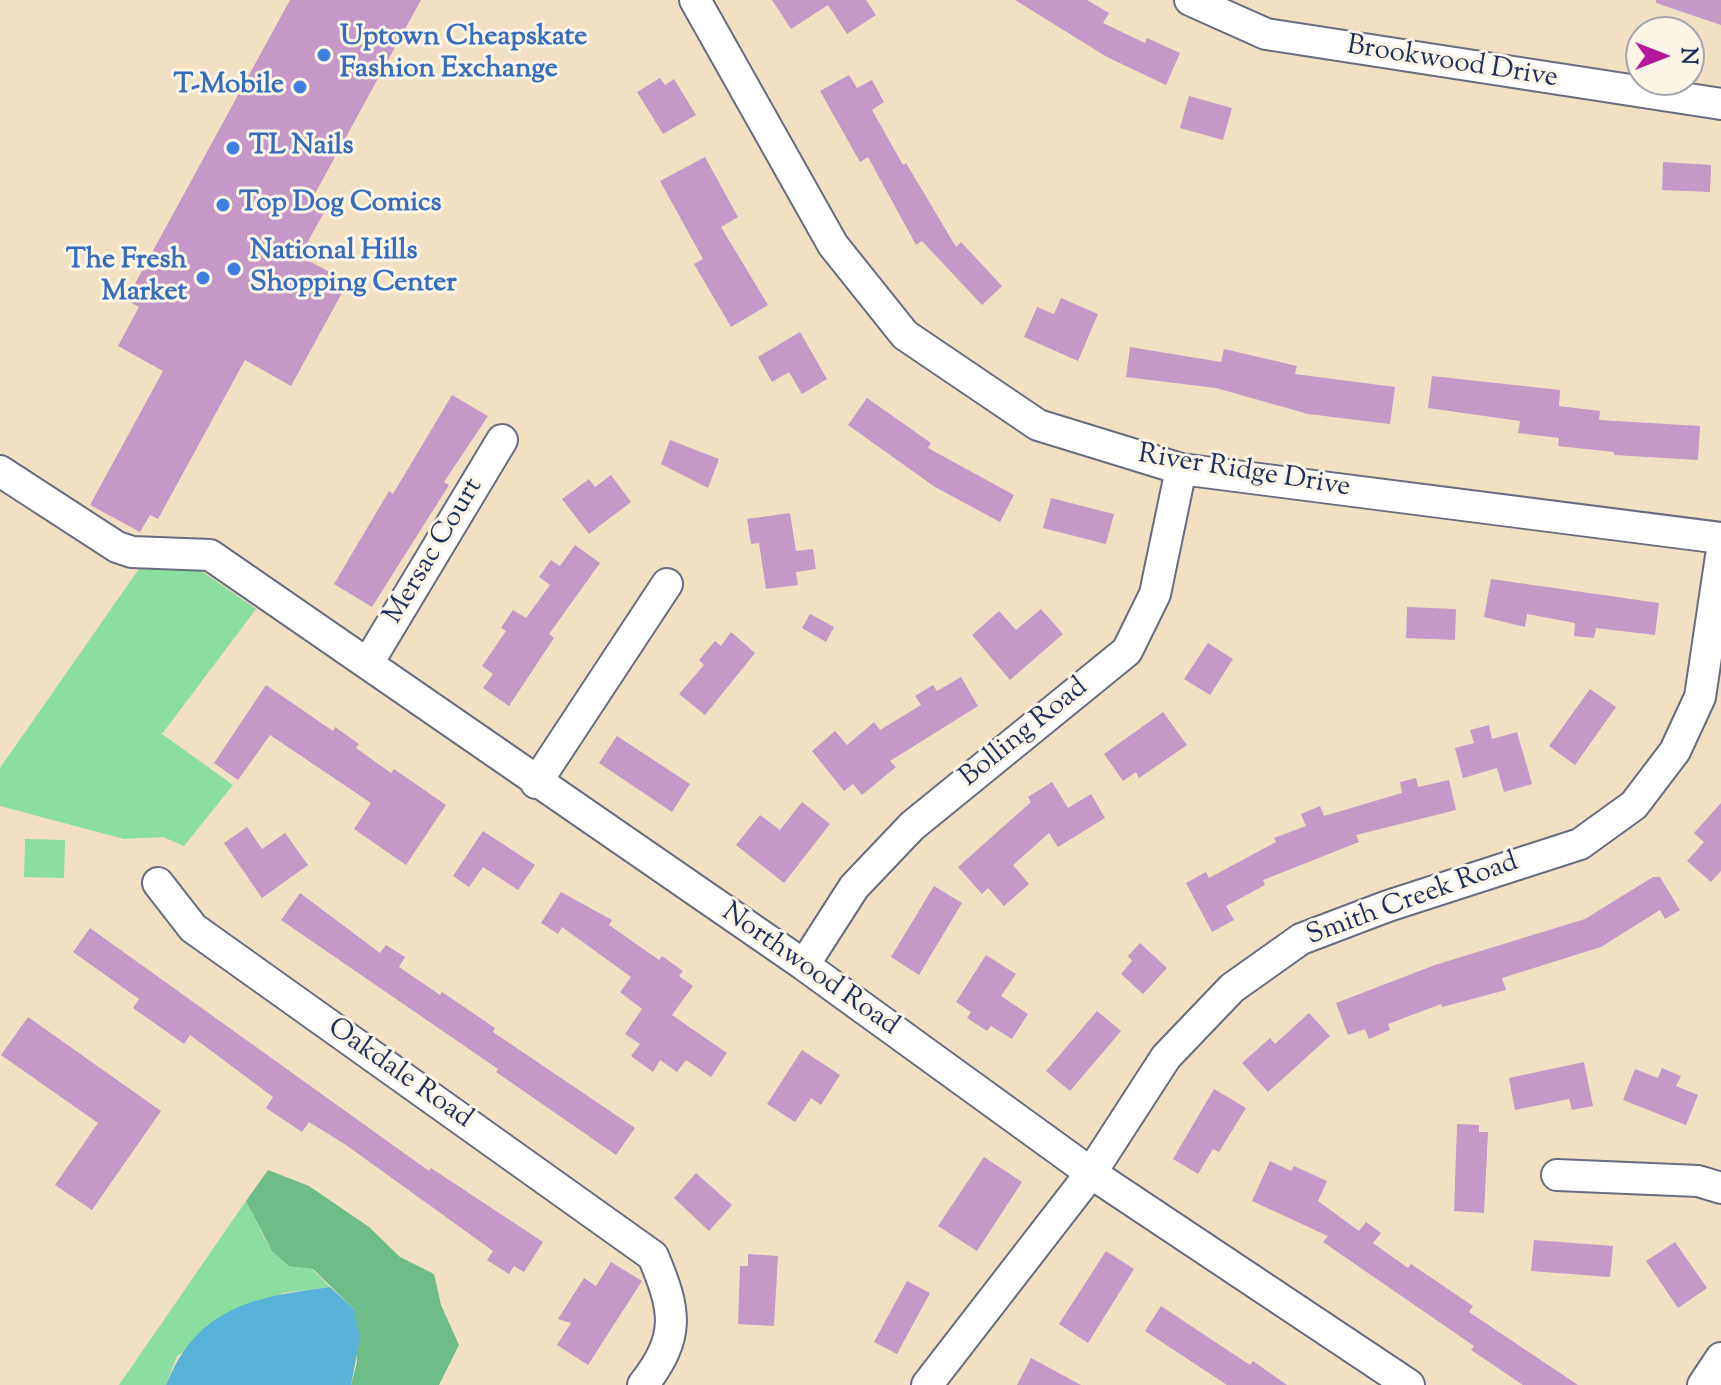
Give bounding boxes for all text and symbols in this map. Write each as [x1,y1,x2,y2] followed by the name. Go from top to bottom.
[1625,16,1705,96] north arrow
[340,22,587,88] place label: Uptown Cheapskate Fashion Exchange
[1344,31,1560,97] street label: Brookwood Drive
[315,46,333,64] marker: Uptown Cheapskate Fashion Exchange
[1671,47,1703,65] text: N
[173,70,284,104] place label: T-Mobile
[291,78,309,96] marker: T-Mobile
[249,131,353,165] place label: TL Nails
[224,139,242,157] marker: TL Nails
[239,188,442,222] place label: Top Dog Comics
[214,196,232,214] marker: Top Dog Comics
[250,236,457,302] place label: National Hills Shopping Center
[66,245,187,311] place label: The Fresh Market
[225,260,243,278] marker: National Hills Shopping Center
[194,269,212,287] marker: The Fresh Market
[1135,440,1353,506] street label: River Ridge Drive
[378,473,492,631] street label: Mersac Court
[954,672,1096,796] street label: Bolling Road
[1303,847,1523,955] street label: Smith Creek Road
[714,897,904,1045] street label: Northwood Road
[320,1013,478,1137] street label: Oakdale Road

